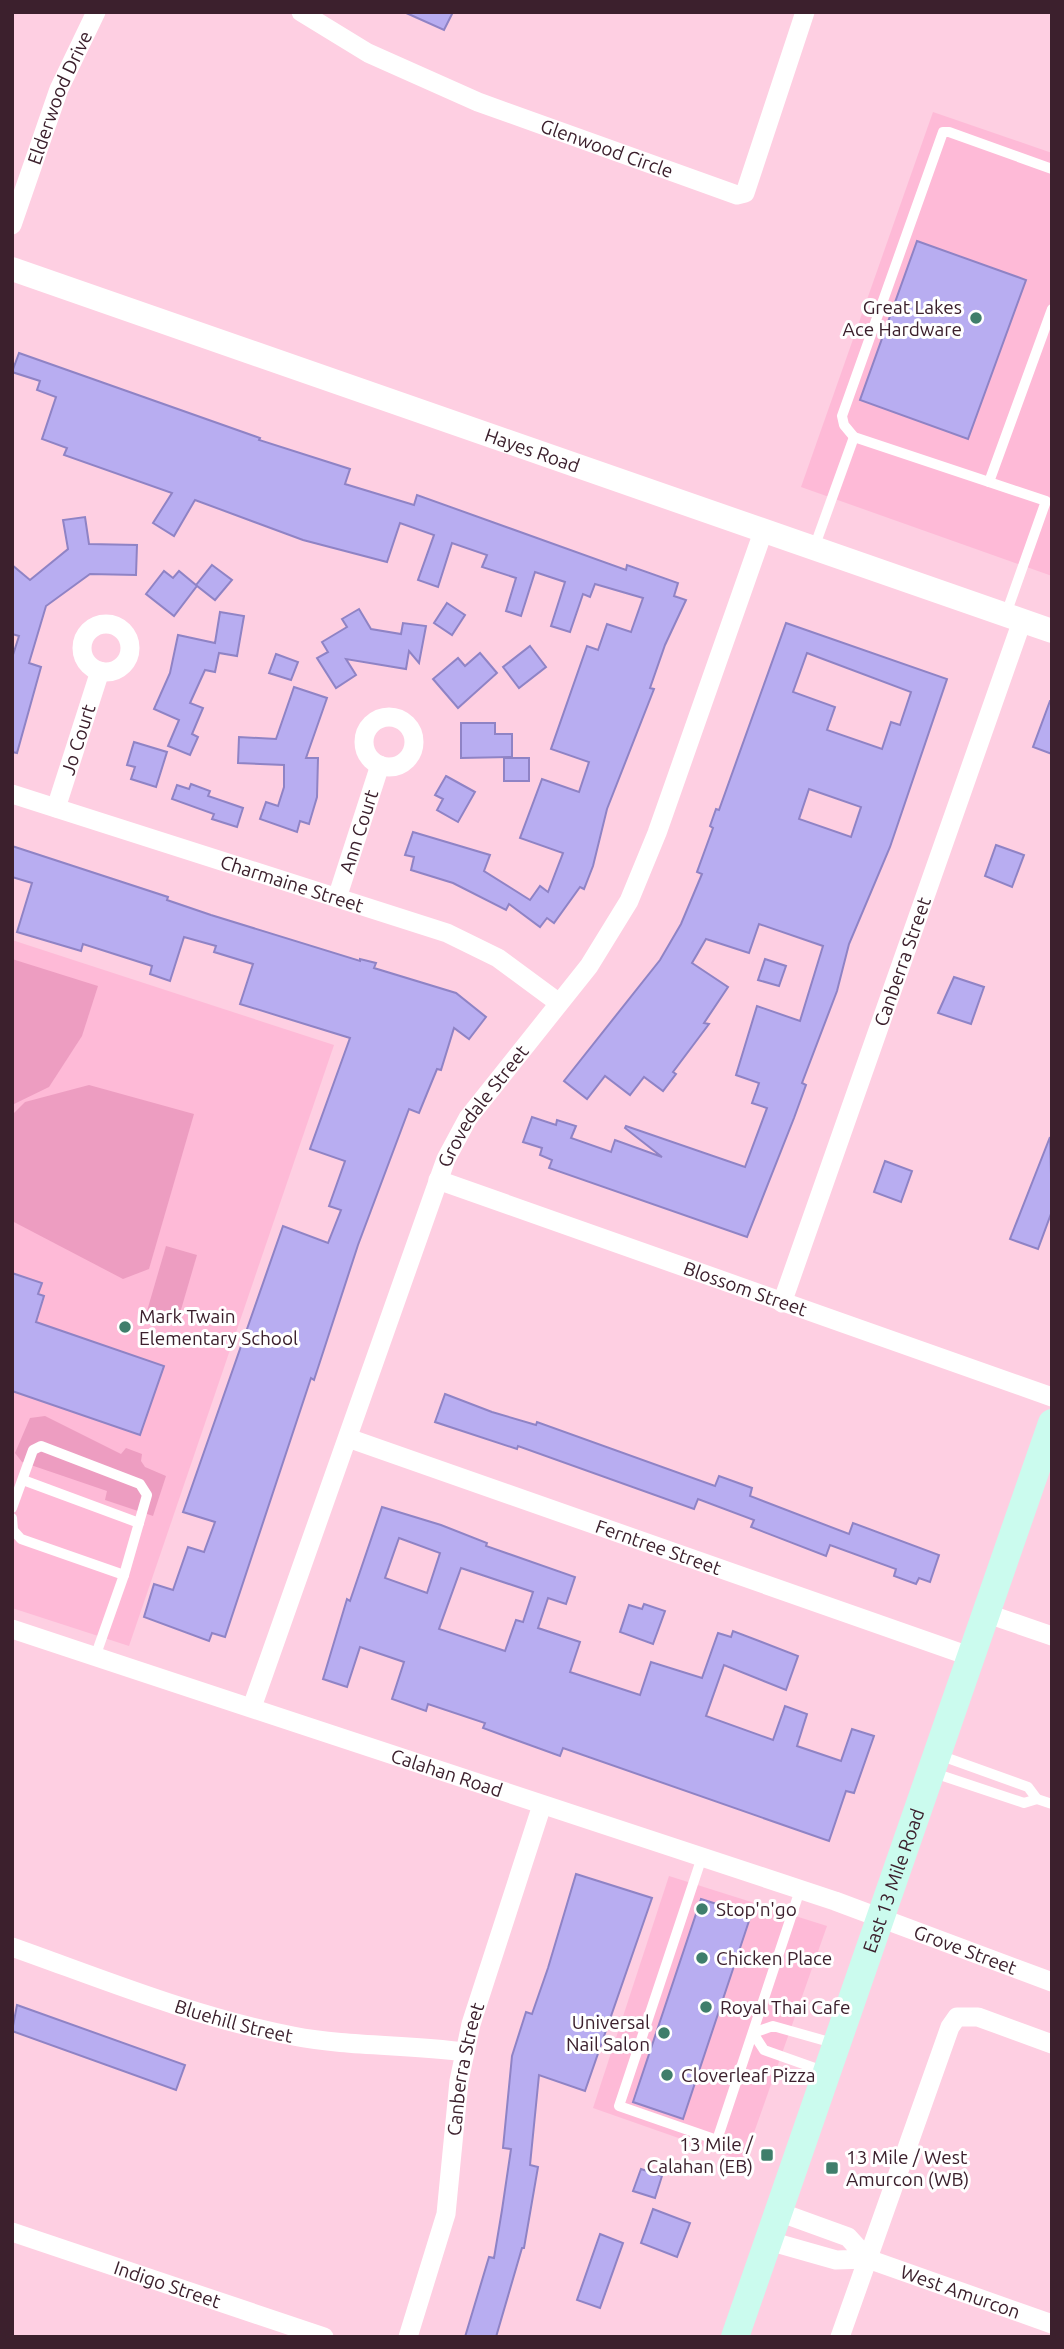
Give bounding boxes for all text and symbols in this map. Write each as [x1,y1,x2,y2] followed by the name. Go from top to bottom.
[23,27,96,167] street label: Elderwood Drive
[538,114,676,182] street label: Glenwood Circle
[843,296,962,340] place label: Great Lakes Ace Hardware
[968,310,984,326] marker: Great Lakes Ace Hardware
[482,423,583,477] street label: Hayes Road
[56,701,100,778] street label: Jo Court
[335,786,383,876] street label: Ann Court
[218,850,367,917] street label: Charmaine Street
[869,893,935,1029] street label: Canberra Street
[433,1040,533,1170] street label: Grovedale Street
[681,1257,811,1321] street label: Blossom Street
[139,1305,298,1349] place label: Mark Twain Elementary School
[117,1319,133,1335] marker: Mark Twain Elementary School
[593,1515,725,1579] street label: Ferntree Street
[388,1744,505,1801] street label: Calahan Road
[858,1806,928,1956] street label: East 13 Mile Road
[716,1898,797,1920] place label: Stop'n'go
[694,1901,710,1917] marker: Stop'n'go
[911,1920,1020,1979] street label: Grove Street
[716,1947,832,1969] place label: Chicken Place
[694,1950,710,1966] marker: Chicken Place
[172,1995,295,2047] street label: Bluehill Street
[720,1996,850,2018] place label: Royal Thai Cafe
[443,1999,488,2137] street label: Canberra Street
[698,1999,714,2015] marker: Royal Thai Cafe
[566,2011,650,2055] place label: Universal Nail Salon
[656,2025,672,2041] marker: Universal Nail Salon
[681,2064,816,2086] place label: Cloverleaf Pizza
[659,2067,675,2083] marker: Cloverleaf Pizza
[647,2133,754,2177] place label: 13 Mile / Calahan (EB)
[846,2146,969,2190] place label: 13 Mile / West Amurcon (WB)
[759,2147,775,2163] marker: 13 Mile / Calahan (EB)
[824,2160,840,2176] marker: 13 Mile / West Amurcon (WB)
[111,2256,224,2313] street label: Indigo Street
[898,2260,1023,2323] street label: West Amurcon

